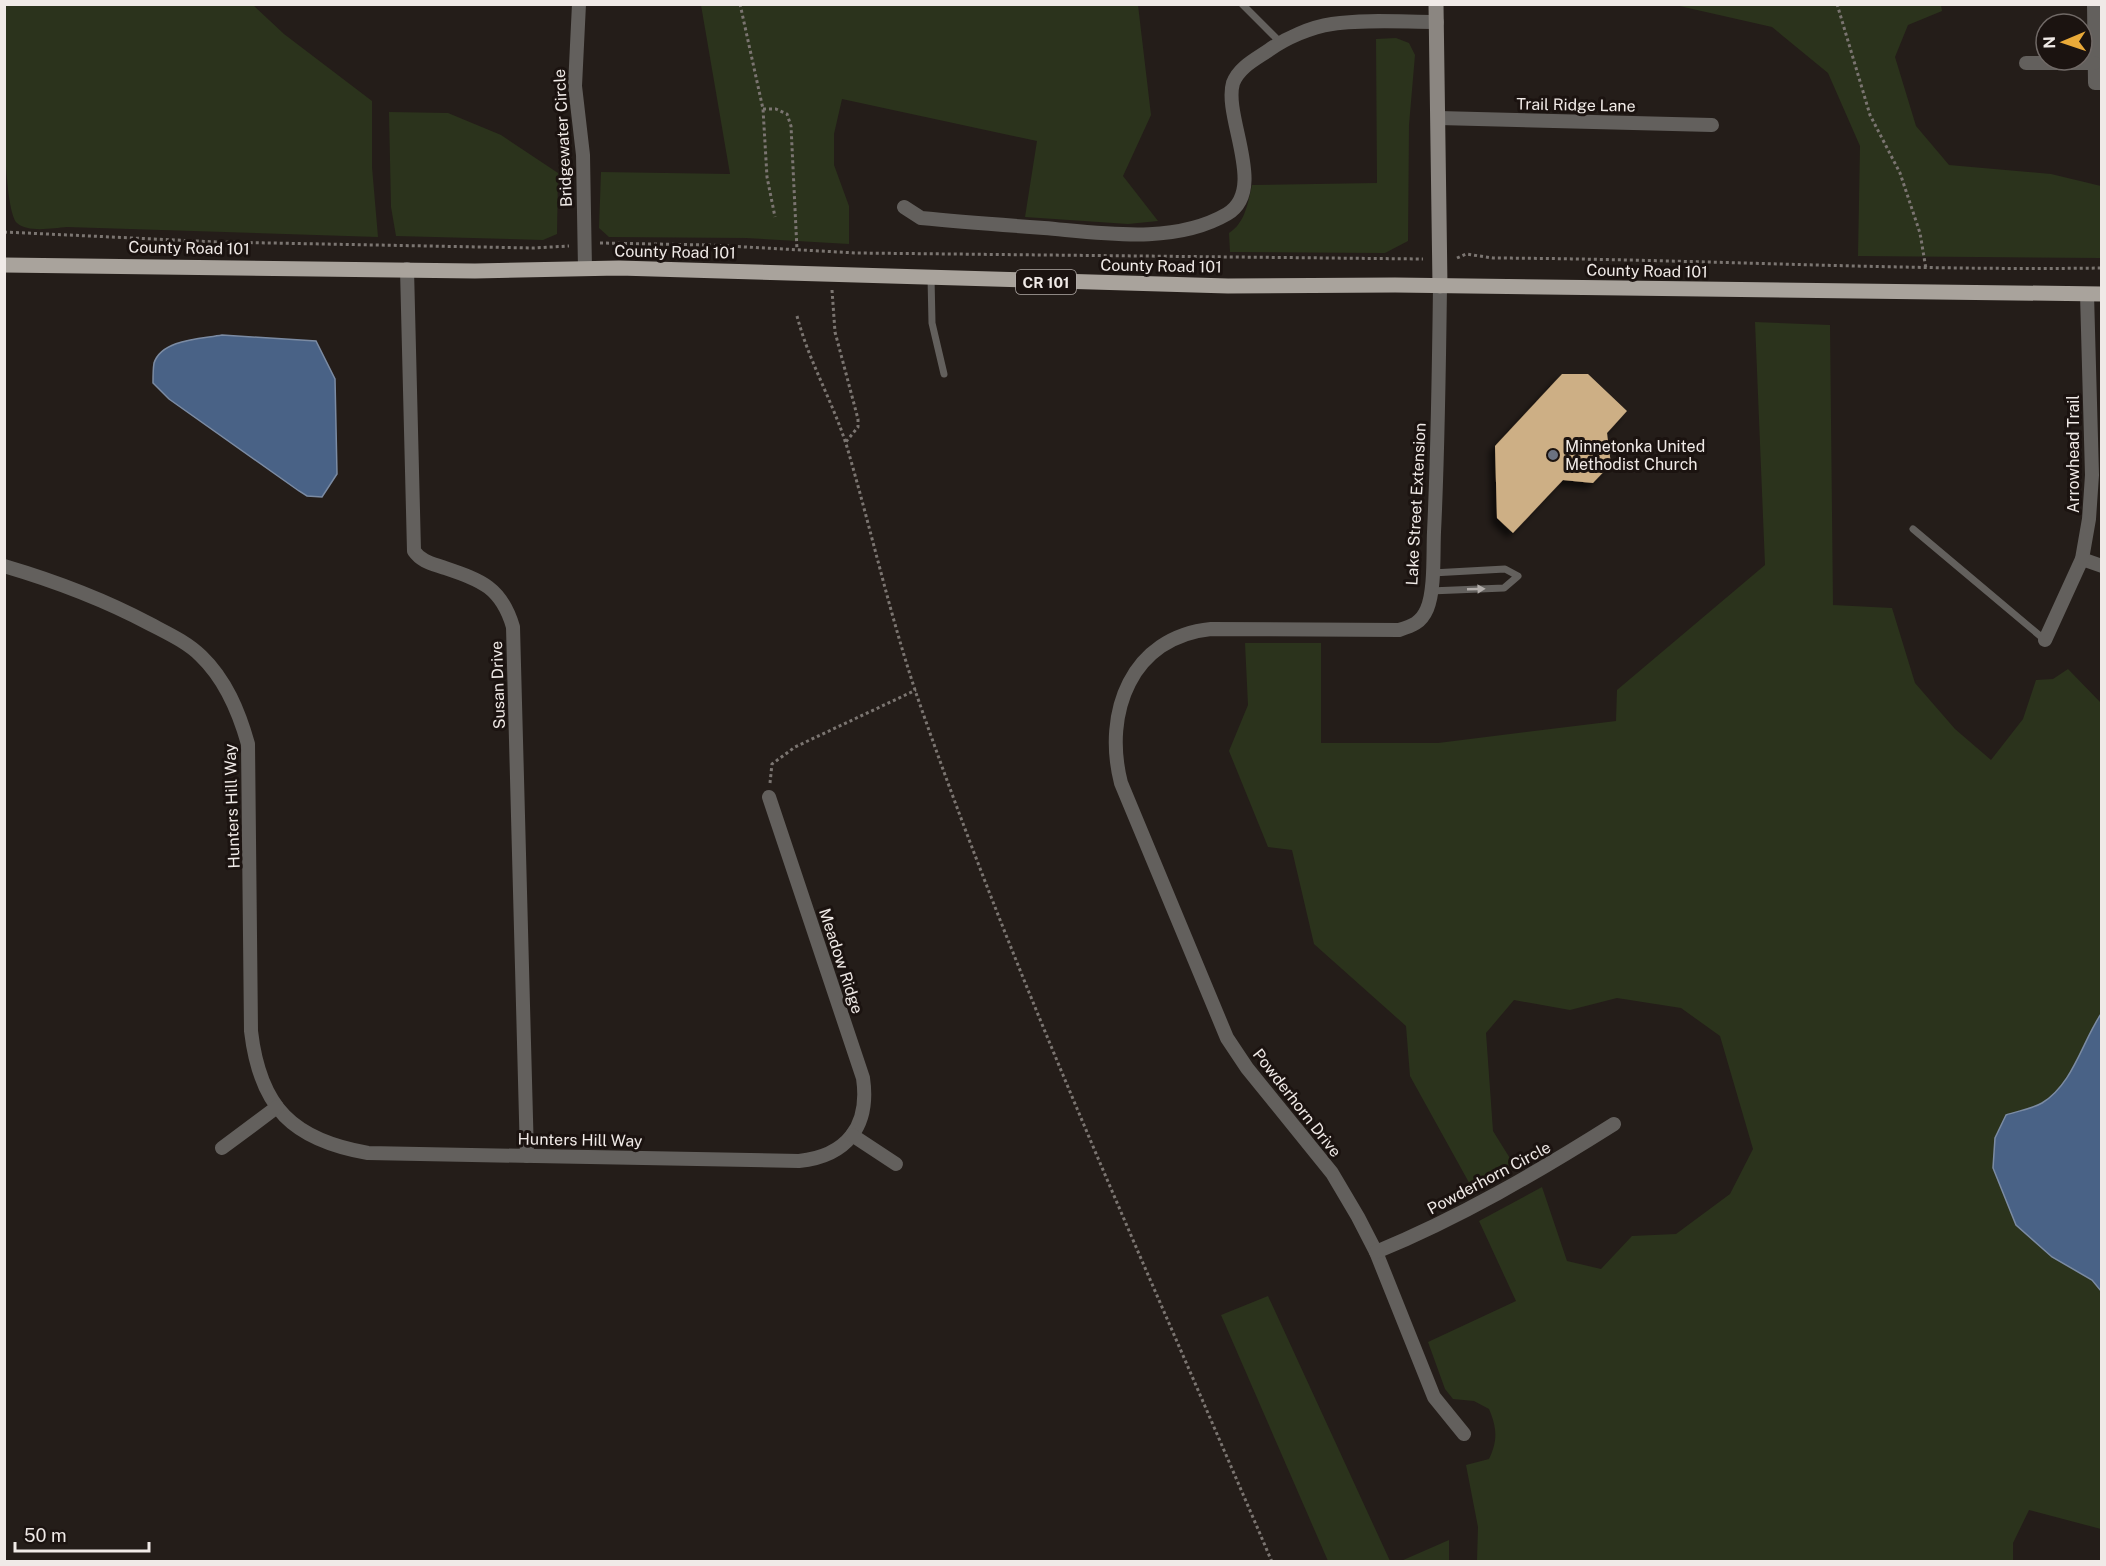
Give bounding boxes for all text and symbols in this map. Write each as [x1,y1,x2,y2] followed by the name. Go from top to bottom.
[2034,12,2094,72] north arrow
[2040,36,2059,49] text: N
[550,68,576,208] street label: Bridgewater Circle
[1516,94,1636,116] street label: Trail Ridge Lane
[128,237,250,259] street label: County Road 101
[614,241,736,263] street label: County Road 101
[1100,255,1222,277] street label: County Road 101
[1586,260,1708,282] street label: County Road 101
[1016,270,1076,294] road number: CR 101
[2064,395,2083,513] street label: Arrowhead Trail
[1402,422,1430,586] street label: Lake Street Extension
[1565,437,1705,474] place label: Minnetonka United Methodist Church
[1546,448,1560,462] marker: Minnetonka United Methodist Church
[1467,584,1486,594] one-way arrow
[487,641,509,729] street label: Susan Drive
[220,743,244,869] street label: Hunters Hill Way
[815,906,867,1016] street label: Meadow Ridge
[1249,1045,1345,1161] street label: Powderhorn Drive
[517,1129,643,1151] street label: Hunters Hill Way
[1424,1137,1554,1219] street label: Powderhorn Circle
[15,1515,148,1553] scale bar
[24,1525,67,1546] text: 50 m

